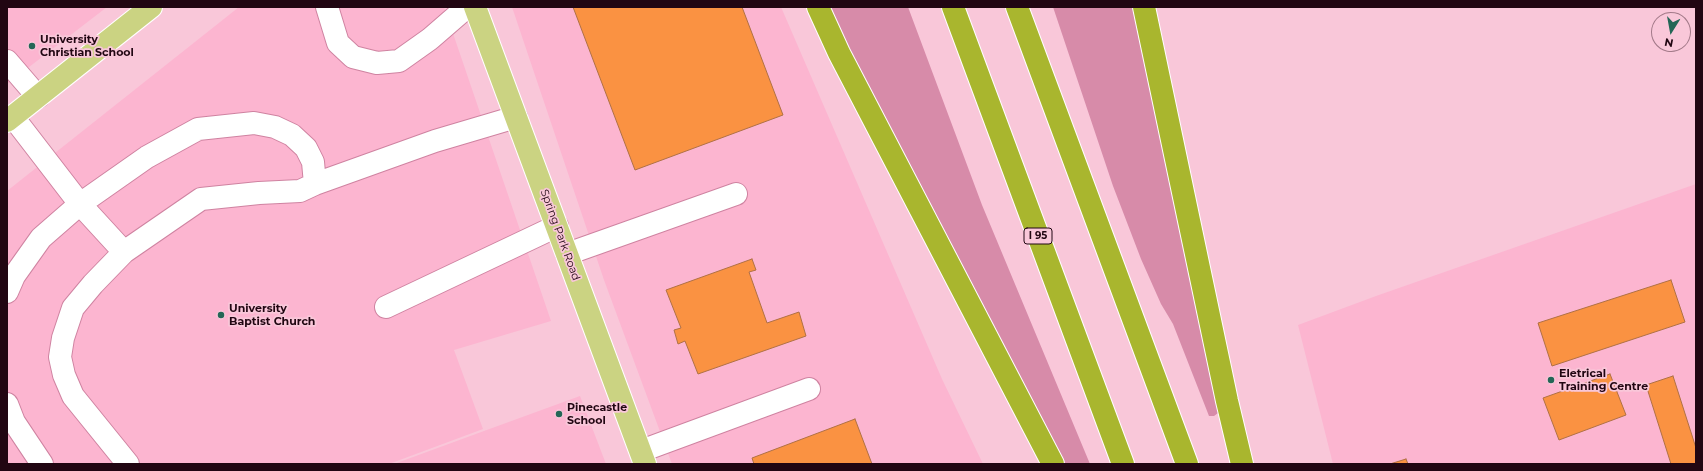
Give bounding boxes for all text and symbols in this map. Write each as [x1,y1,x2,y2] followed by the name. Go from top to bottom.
[1651,12,1691,52] north arrow
[40,33,134,59] place label: University Christian School
[1663,35,1675,51] text: N
[27,41,37,51] marker: University Christian School
[537,188,583,282] street label: Spring Park Road
[1024,228,1052,244] road number: I 95
[229,302,315,328] place label: University Baptist Church
[216,310,226,320] marker: University Baptist Church
[1559,367,1648,393] place label: Eletrical Training Centre
[1546,375,1556,385] marker: Eletrical Training Centre
[567,401,627,427] place label: Pinecastle School
[554,409,564,419] marker: Pinecastle School

